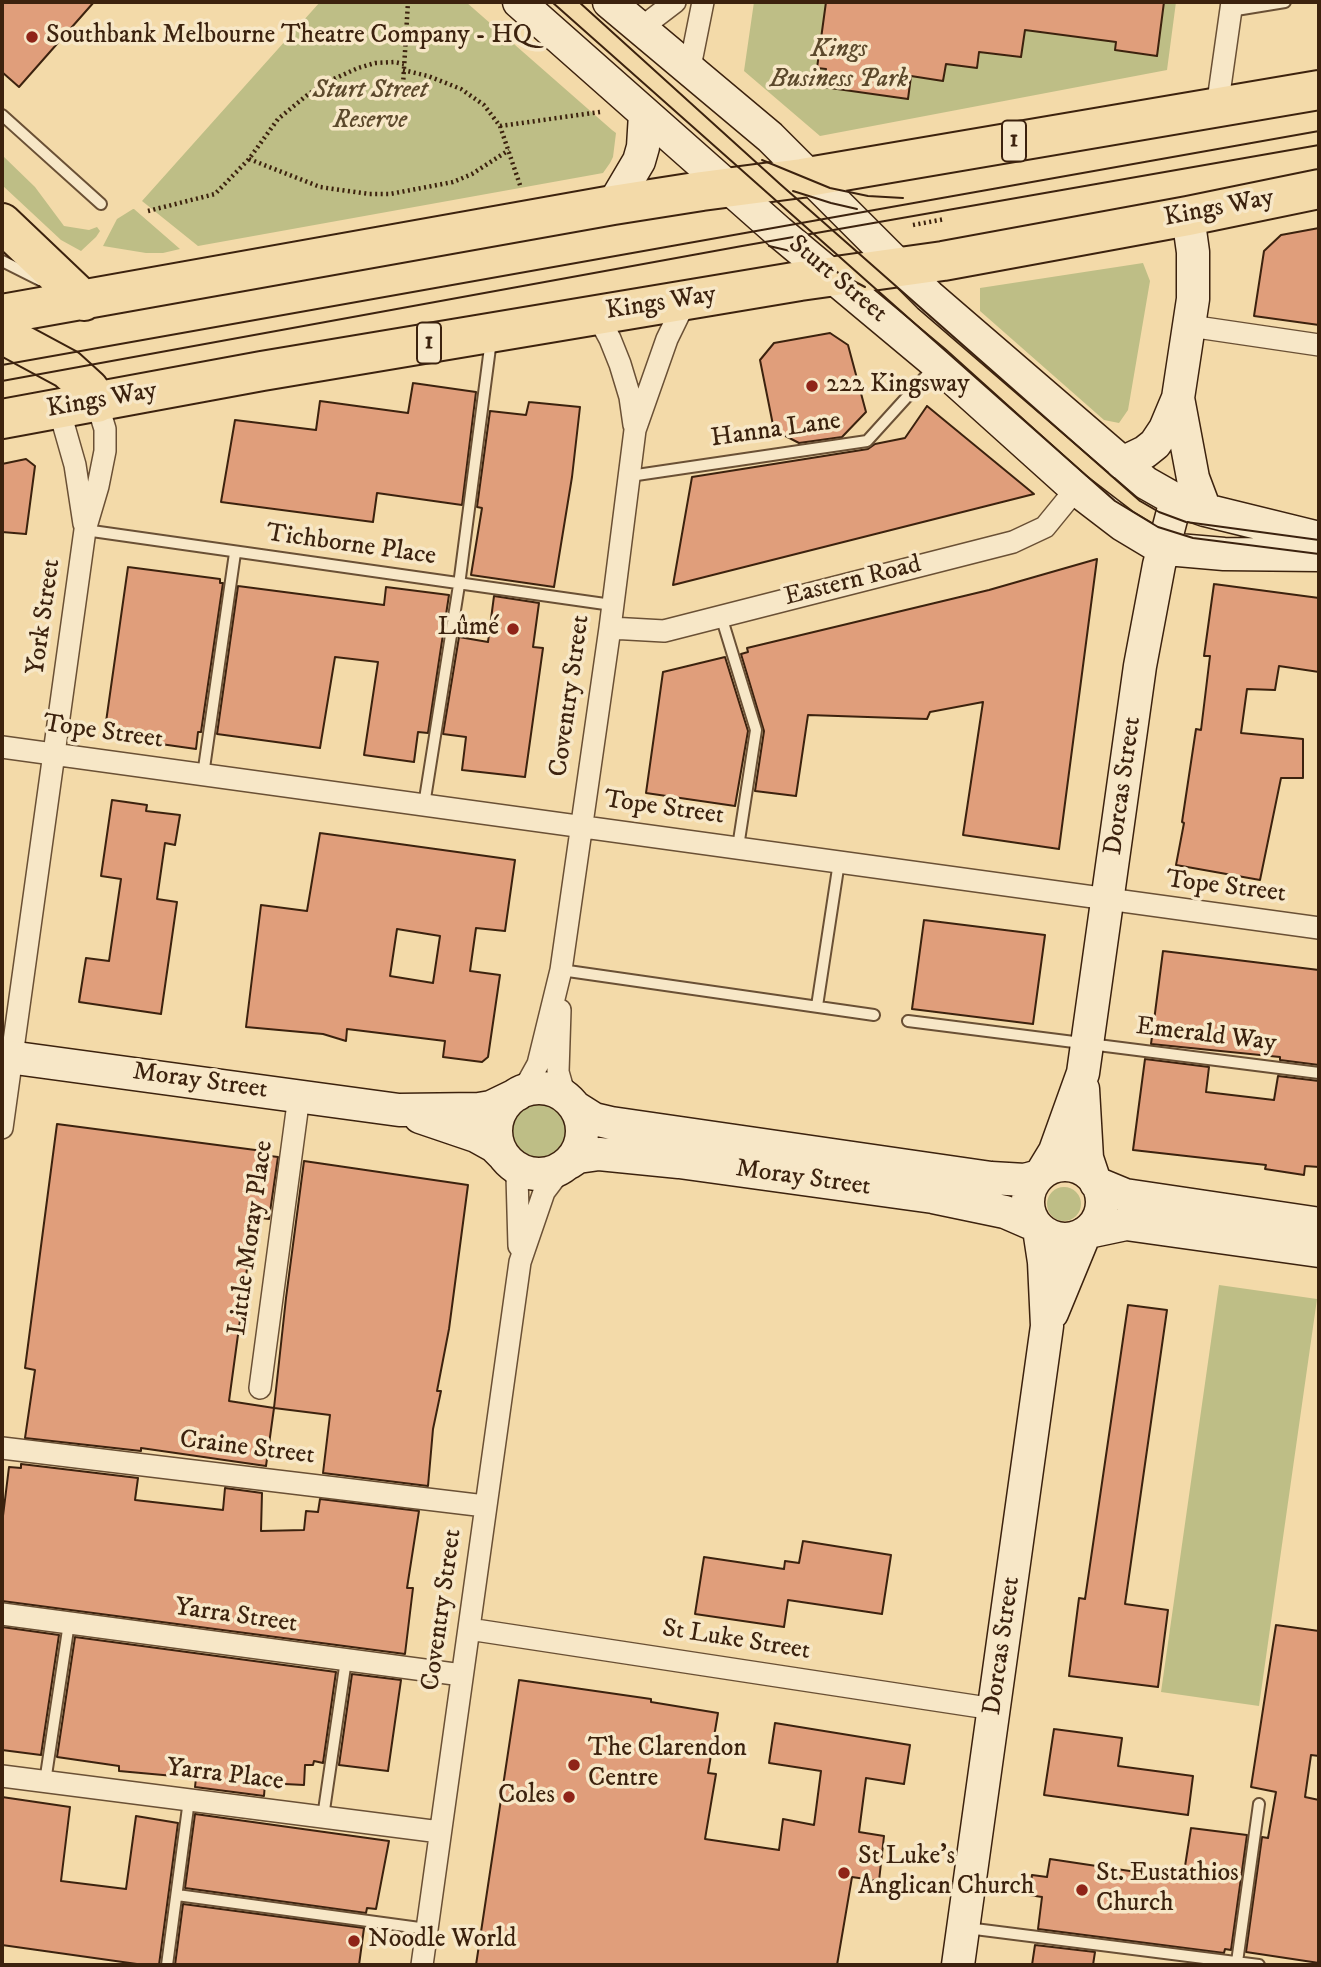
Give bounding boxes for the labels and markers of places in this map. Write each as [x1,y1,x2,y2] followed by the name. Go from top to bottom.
[46,21,532,53] place label: Southbank Melbourne Theatre Company - HQ
[24,29,40,45] marker: Southbank Melbourne Theatre Company - HQ
[826,370,970,402] place label: 222 Kingsway
[804,378,820,394] marker: 222 Kingsway
[437,613,499,645] place label: Lûmé
[505,621,521,637] marker: Lûmé
[588,1734,747,1796] place label: The Clarendon Centre
[566,1757,582,1773] marker: The Clarendon Centre
[498,1781,555,1813] place label: Coles
[561,1789,577,1805] marker: Coles
[858,1842,1034,1904] place label: St Luke's Anglican Church
[1096,1859,1239,1920] place label: St. Eustathios Church
[836,1865,852,1881] marker: St Luke's Anglican Church
[1074,1882,1090,1898] marker: St. Eustathios Church
[368,1925,517,1957] place label: Noodle World
[346,1933,362,1949] marker: Noodle World

